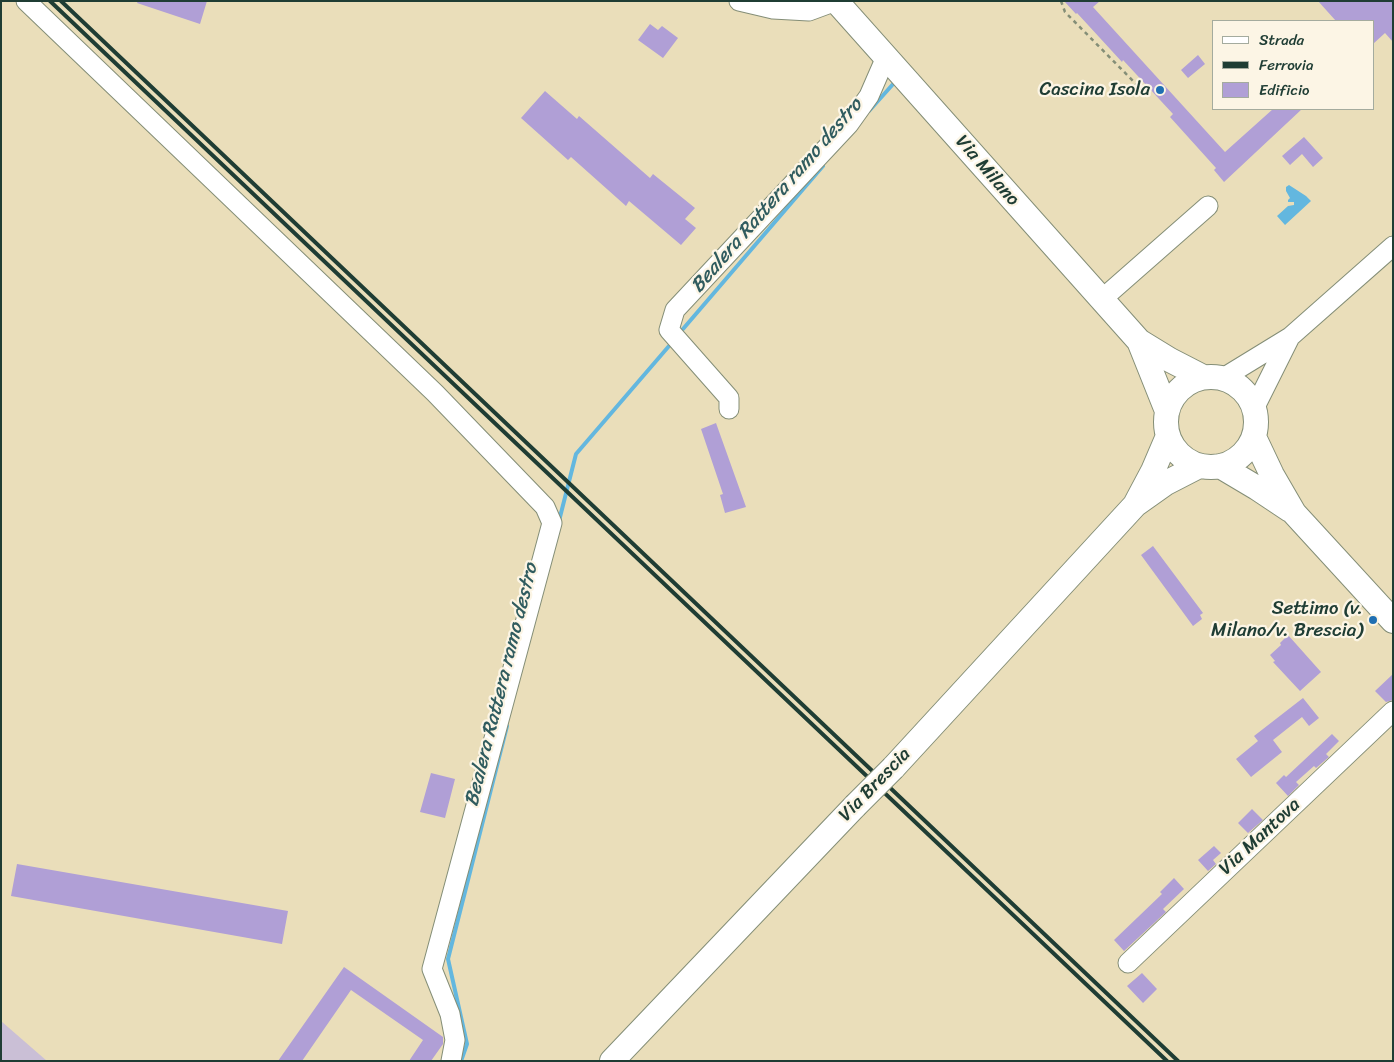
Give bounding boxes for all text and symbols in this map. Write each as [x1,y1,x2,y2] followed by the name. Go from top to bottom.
[1212,20,1374,110] legend
[1259,27,1304,53] text: Strada
[1259,52,1313,78] text: Ferrovia
[1259,77,1310,103] text: Edificio
[1039,79,1150,101] place label: Cascina Isola
[1154,84,1166,96] marker: Cascina Isola
[686,94,868,298] water label: Bealera Rattera ramo destro
[950,131,1024,211] street label: Via Milano
[460,561,544,809] water label: Bealera Rattera ramo destro
[1211,598,1363,642] place label: Settimo (v. Milano/v. Brescia)
[1367,614,1379,626] marker: Settimo (v. Milano/v. Brescia)
[834,743,916,827] street label: Via Brescia
[1215,794,1305,880] street label: Via Mantova

